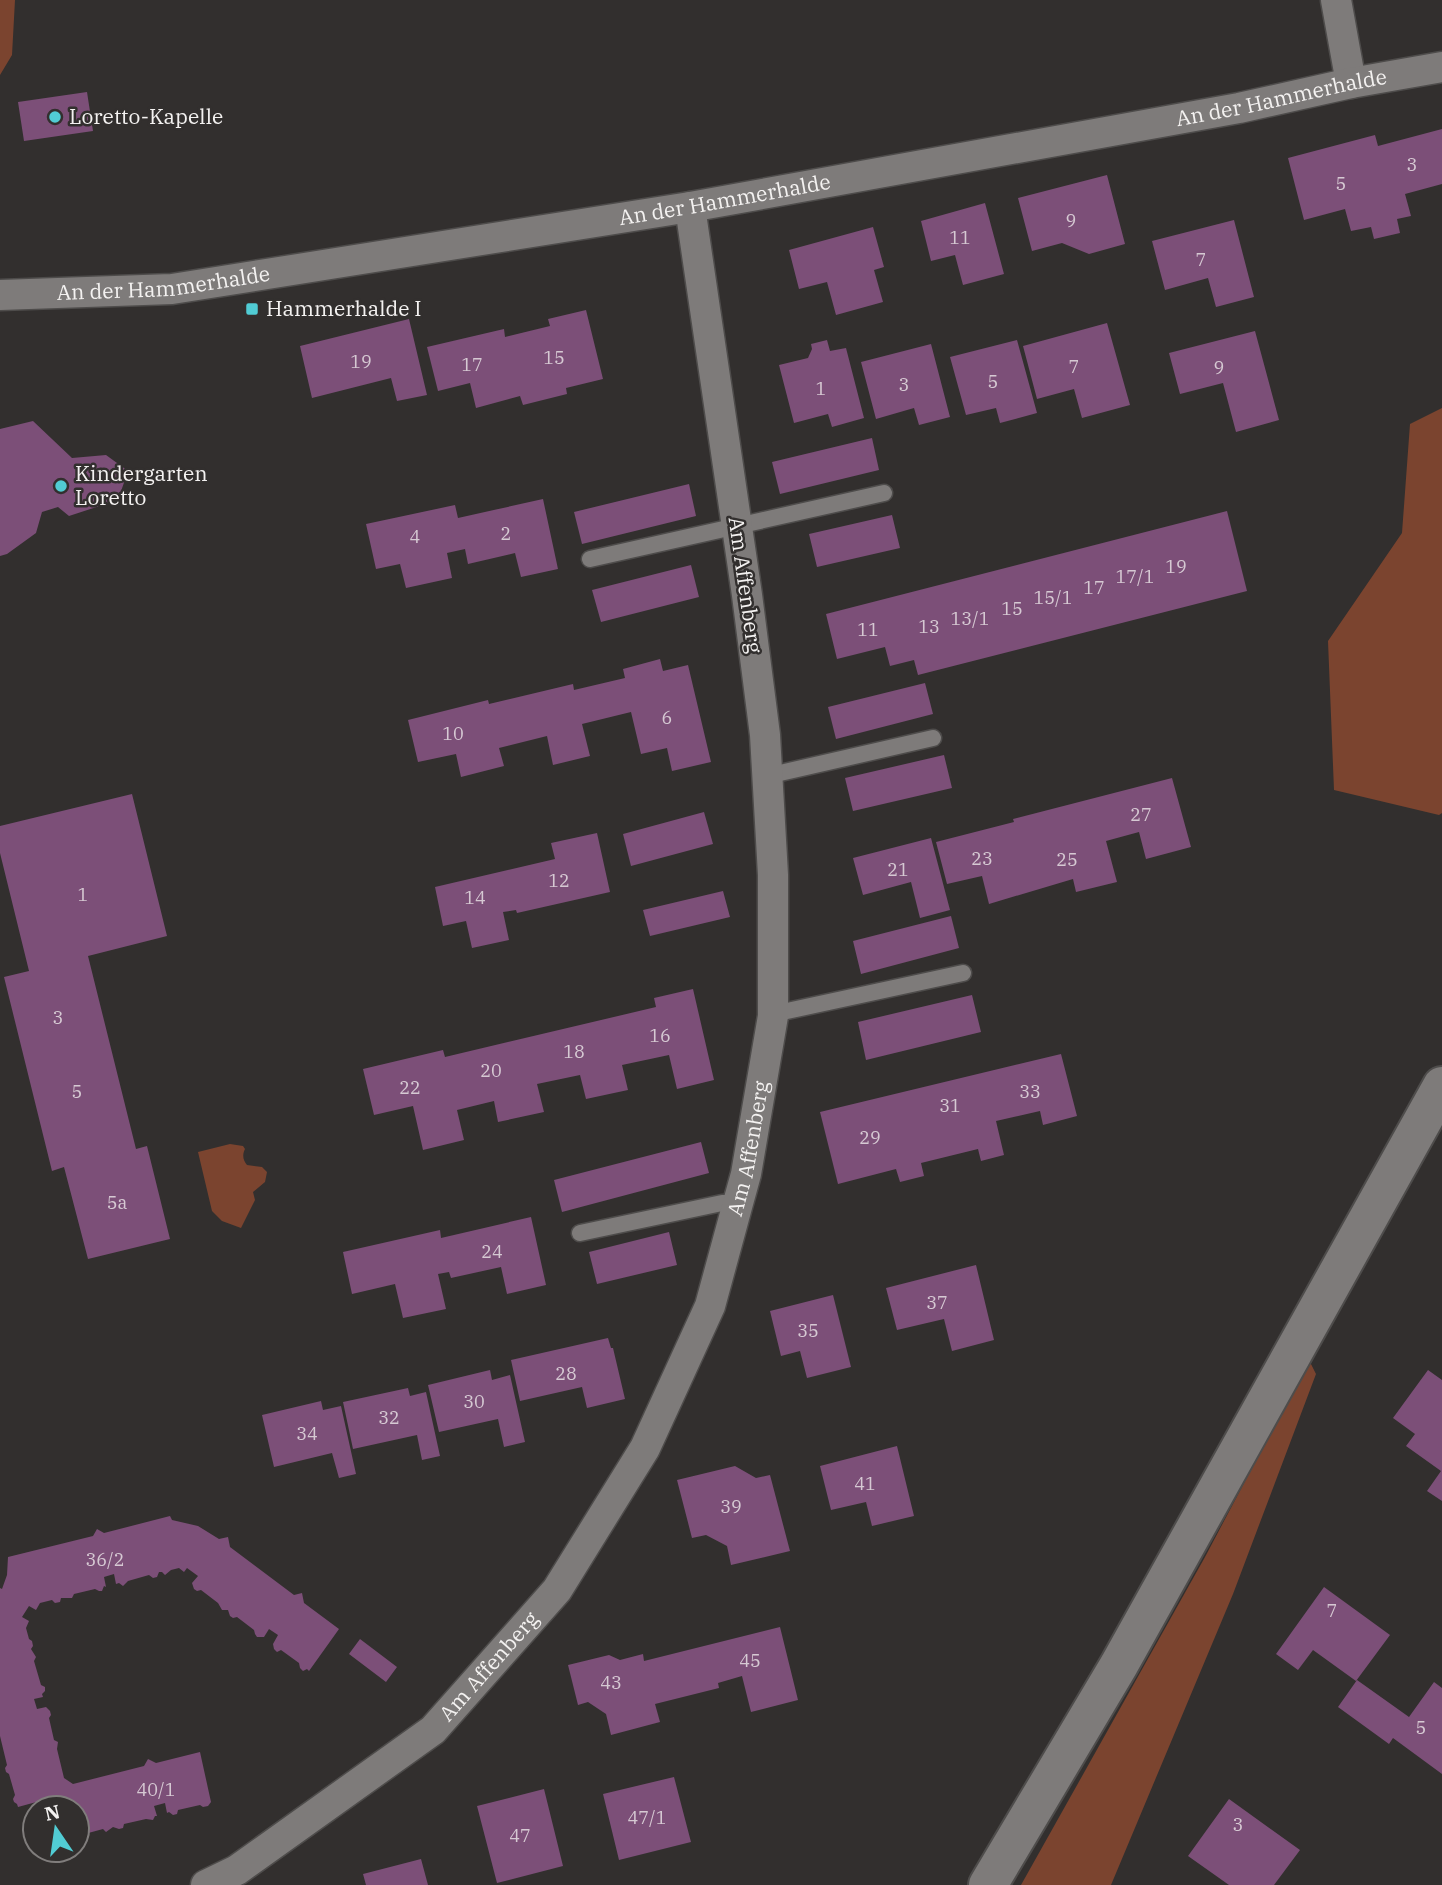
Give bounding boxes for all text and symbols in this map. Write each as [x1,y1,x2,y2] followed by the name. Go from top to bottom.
[1174,62,1389,132] street label: An der Hammerhalde
[69,102,223,130] place label: Loretto-Kapelle
[47,109,63,125] marker: Loretto-Kapelle
[1407,153,1417,176] house number: 3
[617,167,833,231] street label: An der Hammerhalde
[1336,172,1346,195] house number: 5
[1066,209,1076,232] house number: 9
[949,226,971,249] house number: 11
[1196,248,1206,271] house number: 7
[56,259,272,306] street label: An der Hammerhalde
[266,294,422,322] place label: Hammerhalde I
[244,301,260,317] marker: Hammerhalde I
[543,346,565,369] house number: 15
[350,350,372,373] house number: 19
[461,353,483,376] house number: 17
[1069,355,1079,378] house number: 7
[1214,356,1224,379] house number: 9
[988,370,998,393] house number: 5
[899,373,909,396] house number: 3
[816,377,826,400] house number: 1
[75,459,208,511] place label: Kindergarten Loretto
[53,478,69,494] marker: Kindergarten Loretto
[723,515,769,655] street label: Am Affenberg
[501,522,511,545] house number: 2
[410,525,420,548] house number: 4
[1165,555,1187,578] house number: 19
[1116,565,1155,588] house number: 17/1
[1083,576,1105,599] house number: 17
[1034,586,1073,609] house number: 15/1
[1001,597,1023,620] house number: 15
[951,607,990,630] house number: 13/1
[918,615,940,638] house number: 13
[857,618,879,641] house number: 11
[662,706,672,729] house number: 6
[442,722,464,745] house number: 10
[1130,803,1152,826] house number: 27
[971,847,993,870] house number: 23
[1056,848,1078,871] house number: 25
[887,858,909,881] house number: 21
[548,869,570,892] house number: 12
[78,883,88,906] house number: 1
[464,886,486,909] house number: 14
[53,1006,63,1029] house number: 3
[649,1024,671,1047] house number: 16
[563,1040,585,1063] house number: 18
[480,1059,502,1082] house number: 20
[399,1076,421,1099] house number: 22
[720,1078,775,1219] street label: Am Affenberg
[72,1080,82,1103] house number: 5
[1019,1080,1041,1103] house number: 33
[939,1094,961,1117] house number: 31
[859,1126,881,1149] house number: 29
[107,1191,127,1214] house number: 5a
[481,1240,503,1263] house number: 24
[926,1291,948,1314] house number: 37
[797,1319,819,1342] house number: 35
[555,1362,577,1385] house number: 28
[463,1390,485,1413] house number: 30
[378,1406,400,1429] house number: 32
[296,1422,318,1445] house number: 34
[854,1472,876,1495] house number: 41
[720,1495,742,1518] house number: 39
[86,1548,125,1571] house number: 36/2
[1327,1599,1337,1622] house number: 7
[432,1605,545,1727] street label: Am Affenberg
[739,1649,761,1672] house number: 45
[600,1671,622,1694] house number: 43
[1416,1716,1426,1739] house number: 5
[137,1778,176,1801] house number: 40/1
[21,1794,91,1864] north arrow
[42,1799,62,1826] text: N
[628,1806,667,1829] house number: 47/1
[1233,1813,1243,1836] house number: 3
[509,1824,531,1847] house number: 47

